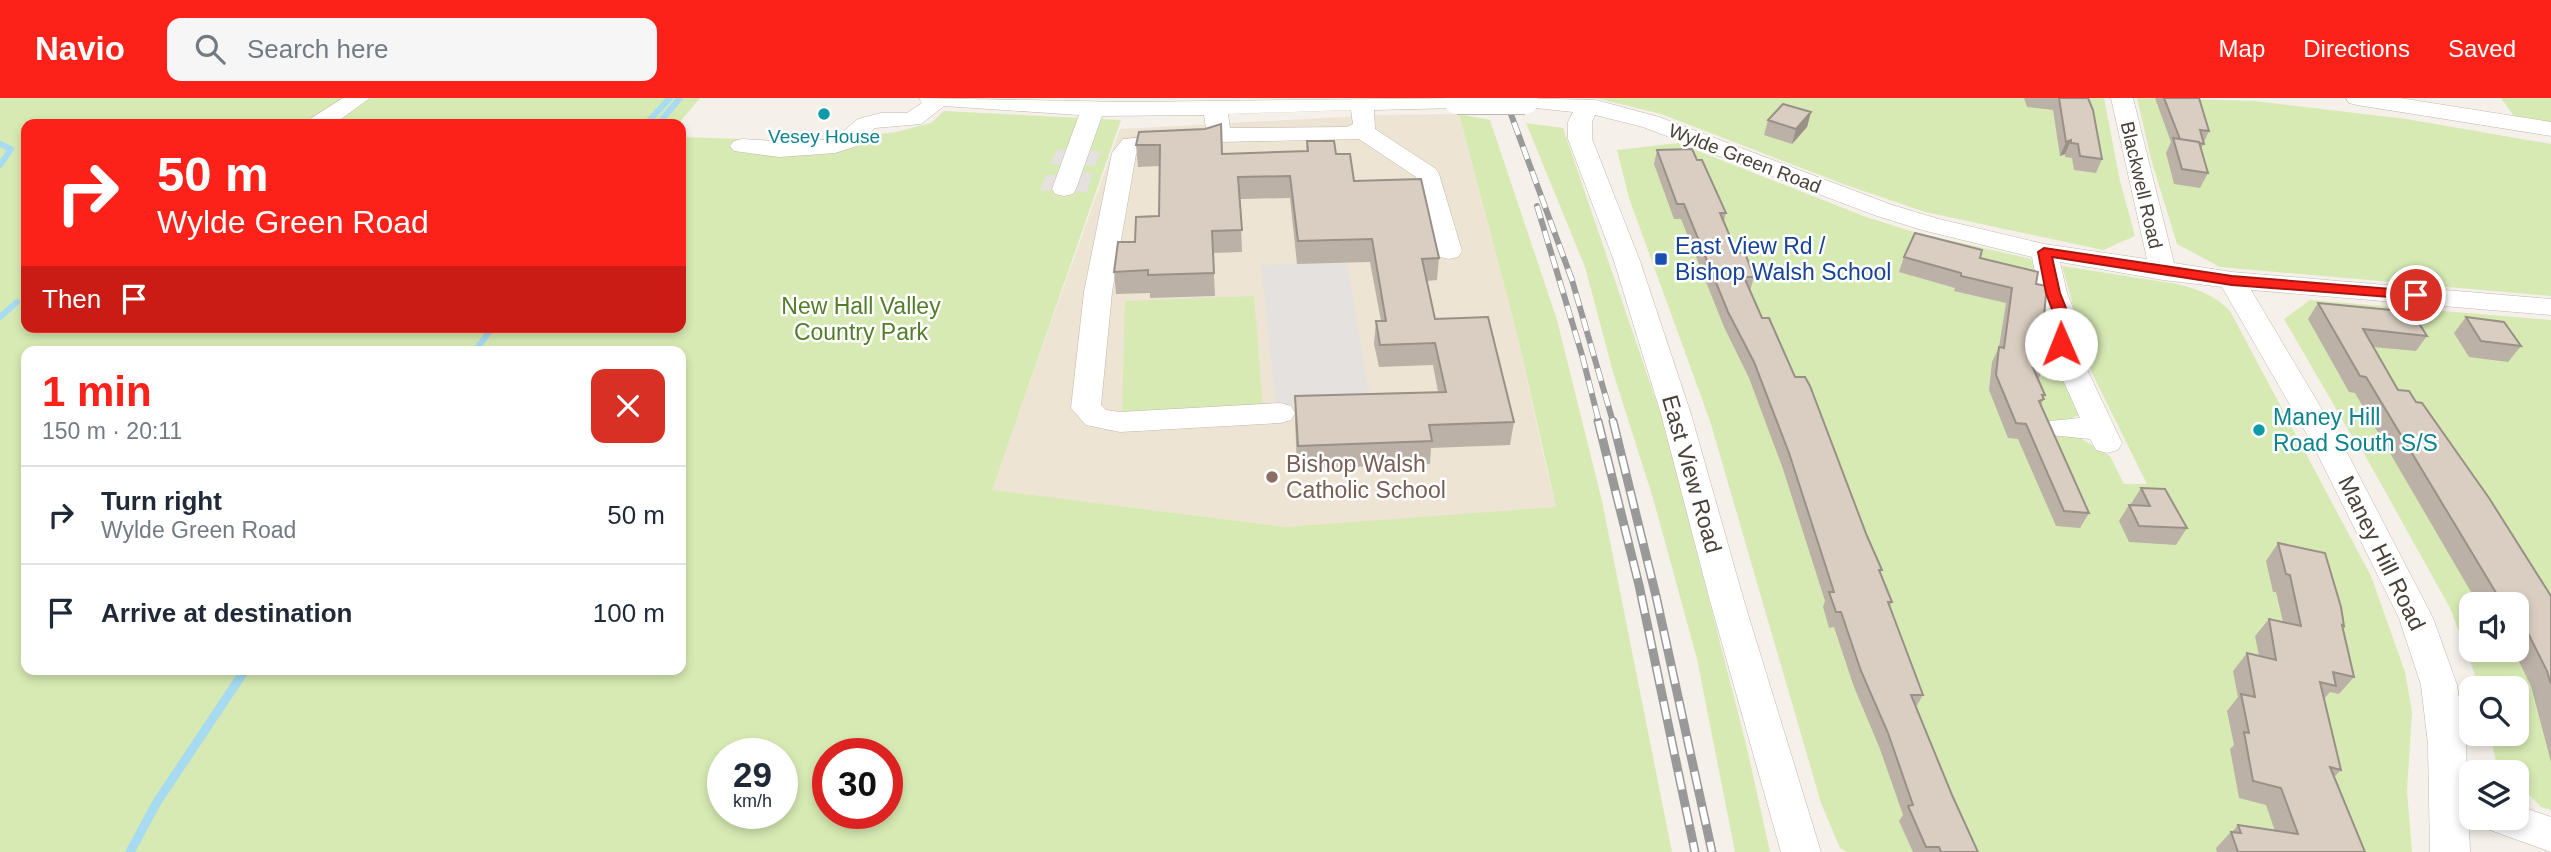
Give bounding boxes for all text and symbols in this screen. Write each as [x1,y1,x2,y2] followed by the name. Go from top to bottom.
[167,18,657,81] search box
[35,30,125,67] text: Navio
[191,30,229,68] icon: search
[247,34,389,64] text: Search here
[2219,35,2265,62] text: Map
[2303,35,2410,62] text: Directions
[2448,35,2516,62] text: Saved
[816,106,832,122] marker: Vesey House
[2117,119,2166,251] street label: Blackwell Road
[1666,120,1824,197] street label: Wylde Green Road
[768,126,880,147] place label: Vesey House
[42,147,133,238] icon: right
[157,147,269,201] text: 50 m
[157,204,429,240] text: Wylde Green Road
[1675,233,1891,285] place label: East View Rd / Bishop Walsh School
[1653,251,1669,267] marker: East View Rd / Bishop Walsh School
[2386,265,2446,325] pin
[2397,276,2435,314] icon: arrive
[115,280,153,318] icon: arrive
[42,284,101,314] text: Then
[781,293,941,345] park label: New Hall Valley Country Park
[2024,307,2098,381] position arrow
[42,368,152,415] text: 1 min
[591,369,665,443] button: close
[1657,392,1727,556] street label: East View Road
[2273,404,2438,456] place label: Maney Hill Road South S/S
[42,418,182,444] text: 150 m · 20:11
[2251,422,2267,438] marker: Maney Hill Road South S/S
[1286,451,1446,503] place label: Bishop Walsh Catholic School
[1264,469,1280,485] marker: Bishop Walsh Catholic School
[2333,471,2431,635] street label: Maney Hill Road
[101,486,222,516] text: Turn right
[42,496,80,534] icon: right
[607,500,665,530] text: 50 m
[101,517,296,543] text: Wylde Green Road
[2459,592,2529,830] map controls
[2459,592,2529,662] button: sound
[42,594,80,632] icon: arrive
[101,598,352,628] text: Arrive at destination
[593,598,665,628] text: 100 m
[2459,676,2529,746] button: search
[812,738,903,829] speed limit sign: 30
[733,755,772,794] text: 29
[2459,760,2529,830] button: layers
[733,791,772,811] text: km/h

